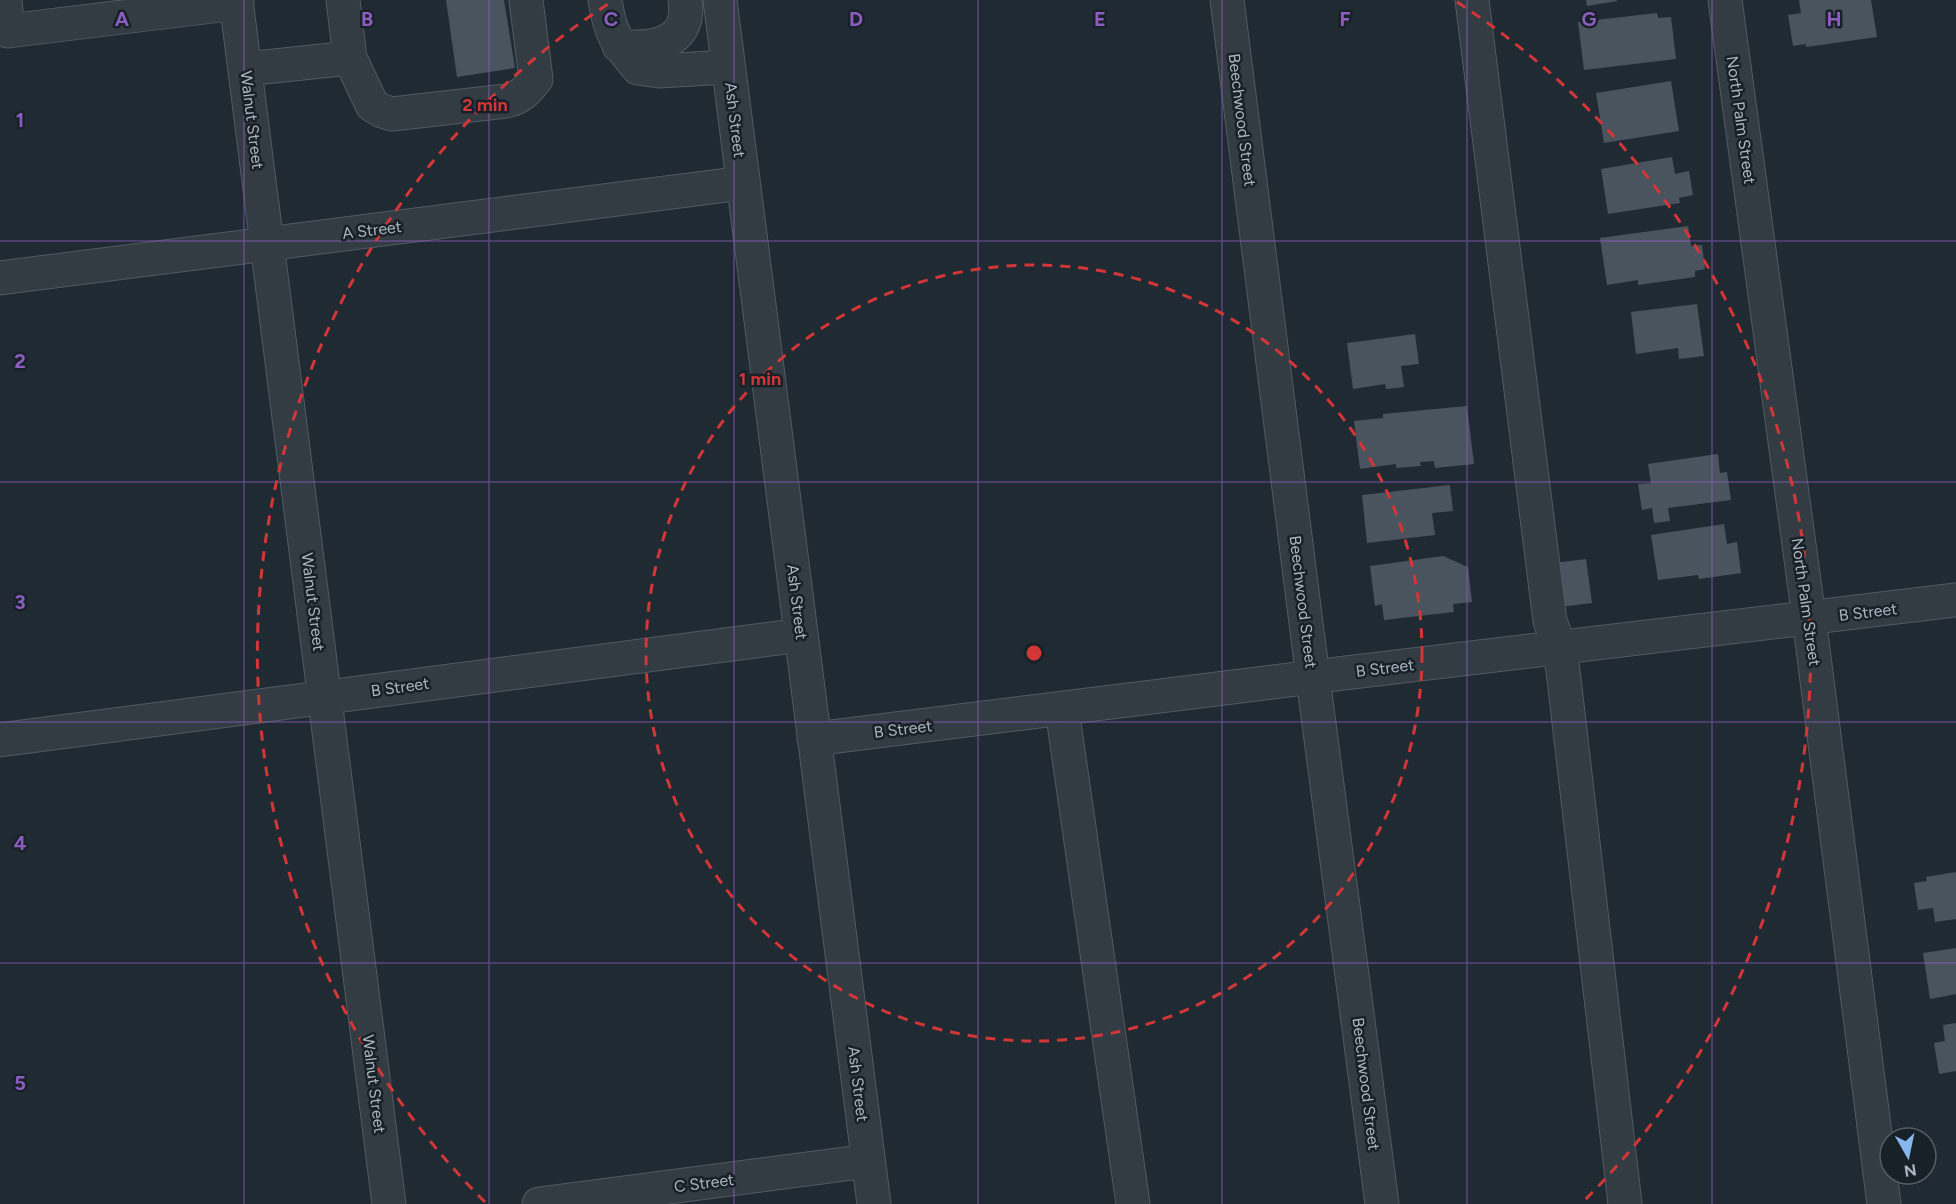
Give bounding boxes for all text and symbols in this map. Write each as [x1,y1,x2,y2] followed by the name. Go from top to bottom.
[115,7,130,31] text: A
[361,7,373,31] text: B
[604,7,618,31] text: C
[849,7,863,31] text: D
[1094,7,1106,31] text: E
[1339,7,1351,31] text: F
[1582,7,1597,31] text: G
[1827,7,1842,31] text: H
[1224,52,1260,188] street label: Beechwood Street
[1723,55,1759,185] street label: North Palm Street
[237,70,267,170] street label: Walnut Street
[721,81,749,159] street label: Ash Street
[462,94,508,116] text: 2 min
[16,108,24,132] text: 1
[341,217,403,243] street label: A Street
[14,349,26,373] text: 2
[739,368,781,390] text: 1 min
[1285,534,1321,670] street label: Beechwood Street
[1788,537,1824,667] street label: North Palm Street
[298,552,328,652] street label: Walnut Street
[783,563,811,641] street label: Ash Street
[14,590,26,614] text: 3
[1838,599,1898,625] street label: B Street
[1024,643,1044,663] centre of rings
[1355,655,1415,681] street label: B Street
[370,674,430,700] street label: B Street
[873,716,933,742] street label: B Street
[14,831,27,855] text: 4
[1348,1016,1384,1152] street label: Beechwood Street
[359,1034,389,1134] street label: Walnut Street
[844,1045,872,1123] street label: Ash Street
[14,1071,26,1095] text: 5
[1878,1126,1938,1186] north arrow
[1903,1160,1918,1181] text: N
[673,1170,735,1196] street label: C Street

